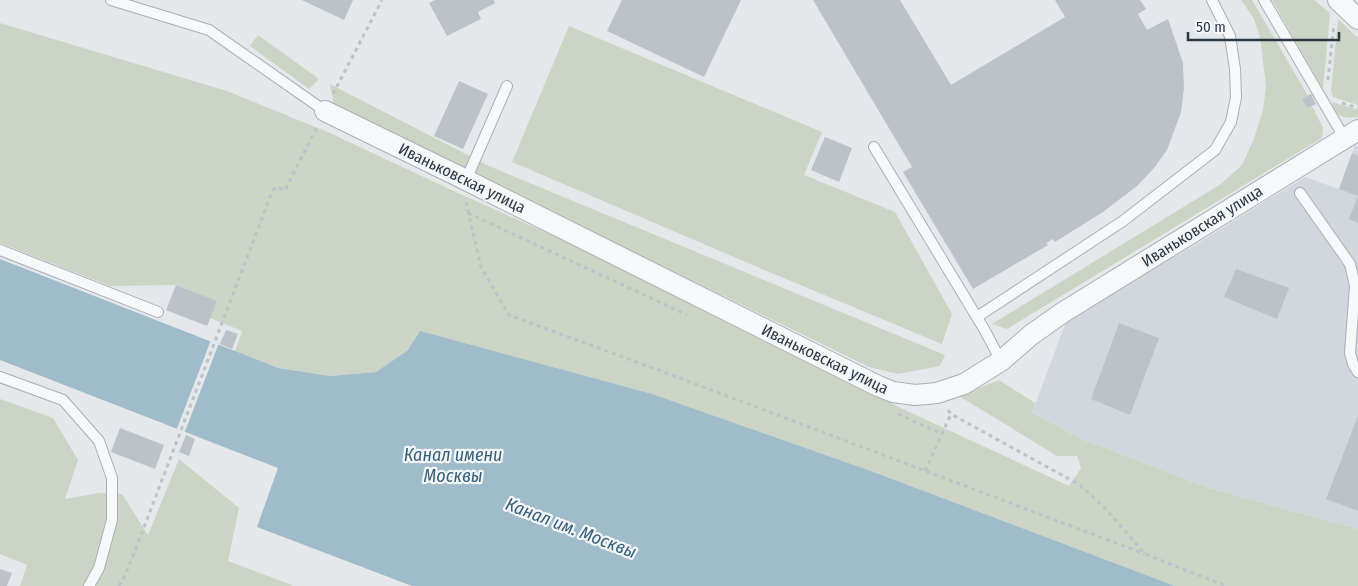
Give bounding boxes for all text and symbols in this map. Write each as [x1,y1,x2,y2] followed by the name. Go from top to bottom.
[1188,10,1339,42] scale bar
[1196,18,1226,36] text: 50 m
[395,139,529,217] street label: Иваньковская улица
[1138,181,1266,271] street label: Иваньковская улица
[758,320,892,398] street label: Иваньковская улица
[404,444,502,487] water label: Канал имени Москвы
[502,493,640,563] water label: Канал им. Москвы

